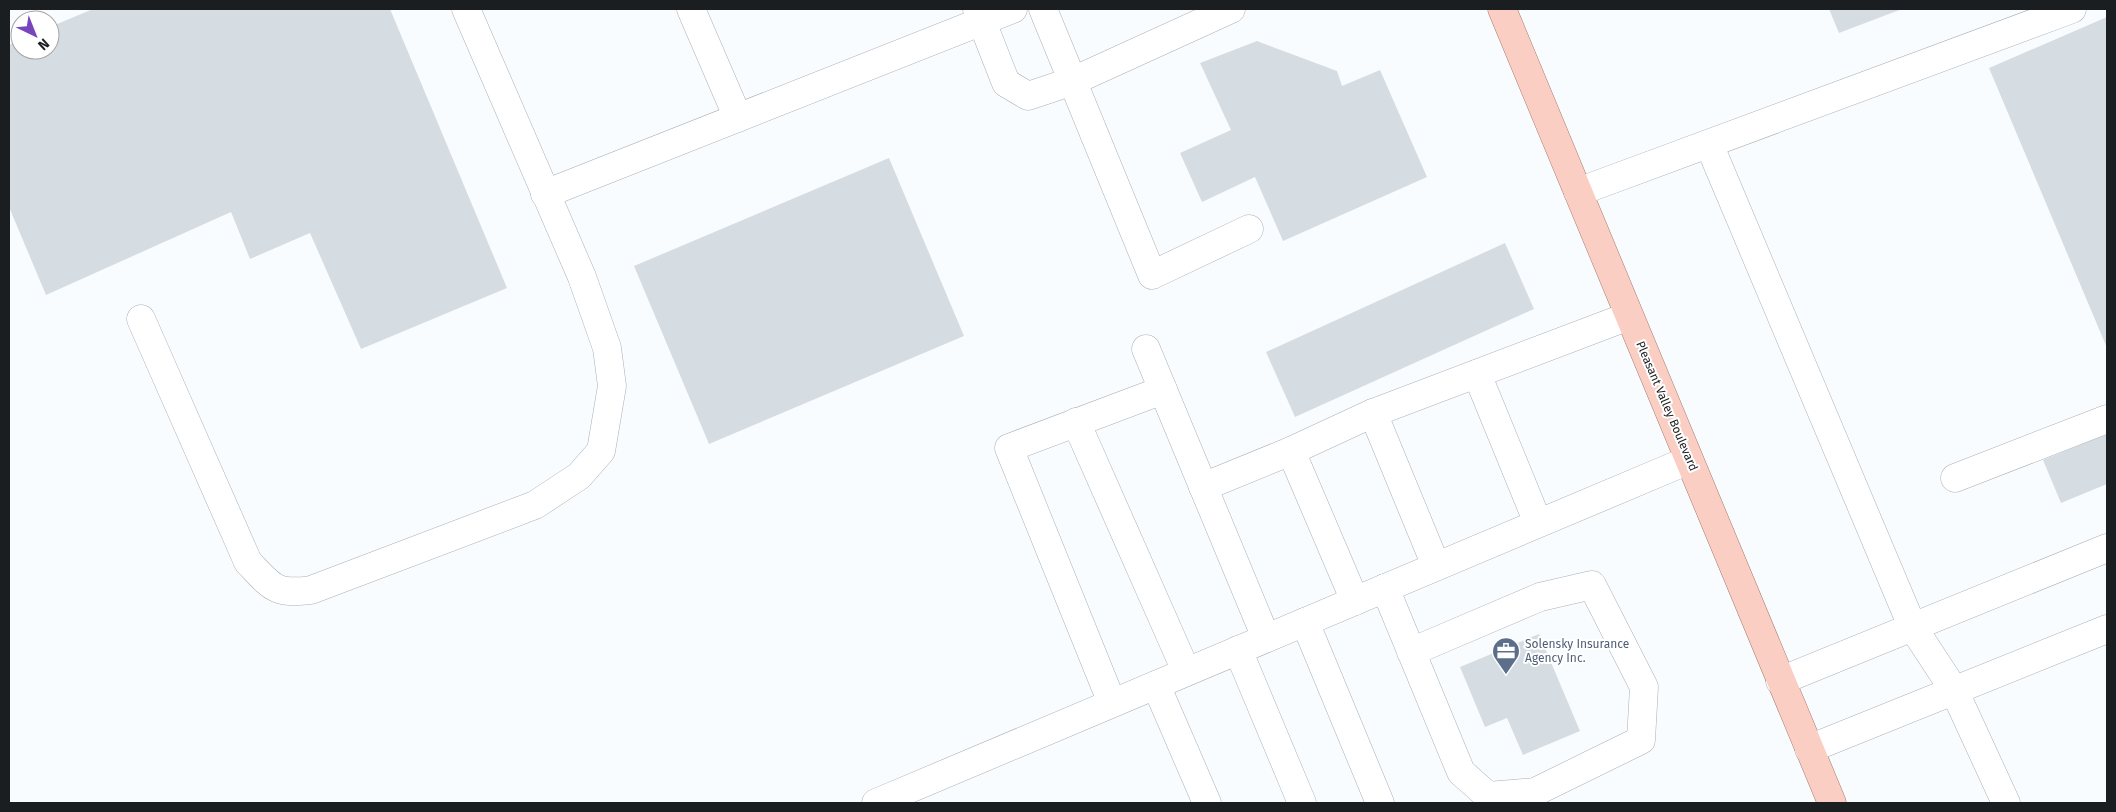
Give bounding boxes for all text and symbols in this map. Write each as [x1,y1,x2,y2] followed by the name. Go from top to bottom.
[10,10,60,60] north arrow
[34,35,53,54] text: N
[1633,339,1701,473] street label: Pleasant Valley Boulevard
[1491,636,1521,675] office icon: Solensky Insurance Agency Inc.
[1525,637,1629,665] place label: Solensky Insurance Agency Inc.

